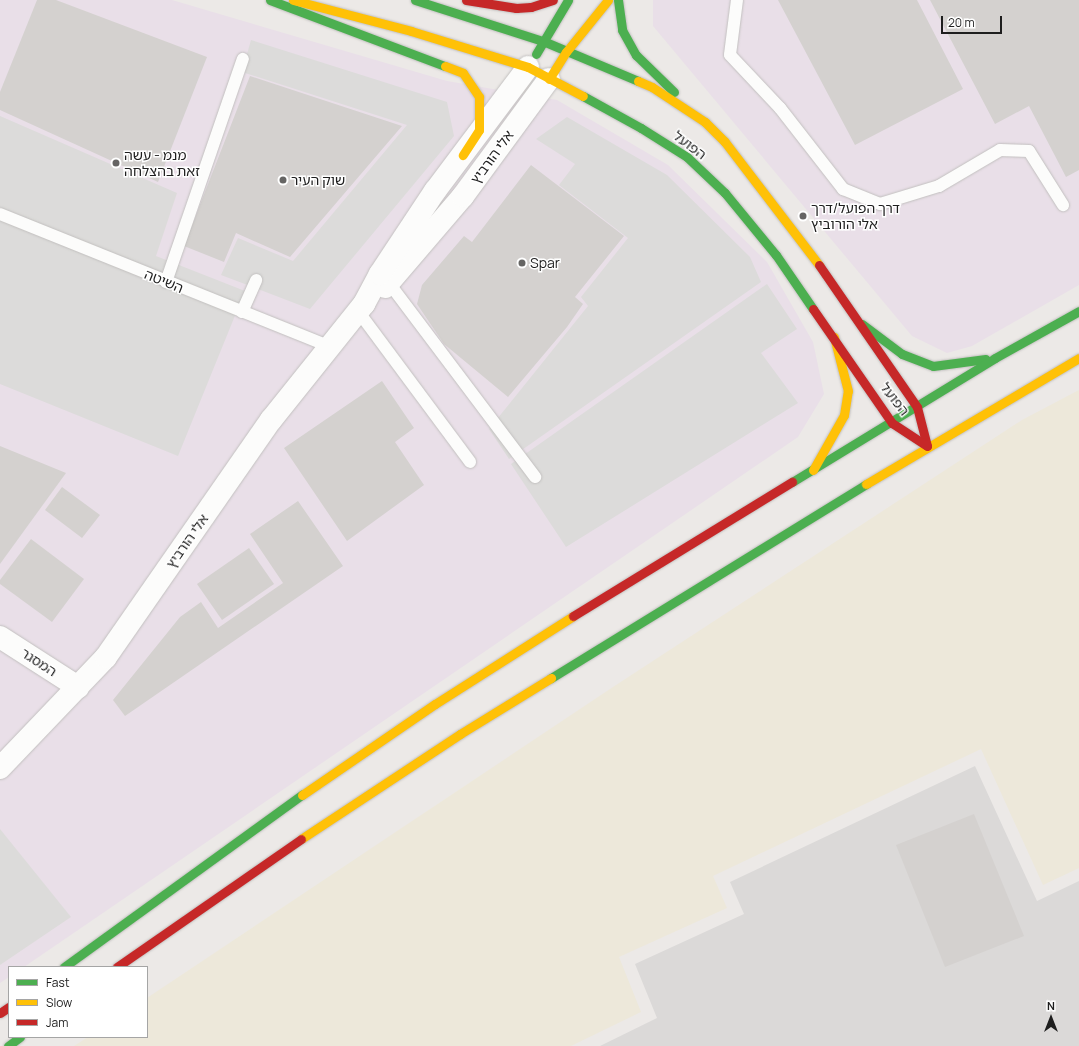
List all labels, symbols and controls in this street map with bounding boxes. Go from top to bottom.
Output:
scale bar [943,8,1004,34]
text: 20 m [948,14,975,31]
street label: אלי הורביץ [467,127,517,187]
street label: הפועל [670,127,710,163]
place label: מנמ - עשה זאת בהצלחה [124,147,200,180]
marker: מנמ - עשה זאת בהצלחה [111,158,121,168]
place label: שוק העיר [291,172,345,188]
marker: שוק העיר [278,175,288,185]
place label: דרך הפועל/דרך אלי הורוביץ [811,200,900,232]
marker: דרך הפועל/דרך אלי הורוביץ [798,211,808,221]
place label: Spar [530,255,560,271]
marker: Spar [517,258,527,268]
street label: השיטה [142,266,186,296]
street label: הפועל [877,379,913,419]
street label: אלי הורביץ [162,511,212,571]
street label: המסגר [18,644,60,680]
legend [8,966,148,1038]
text: Fast [46,974,70,991]
text: Slow [46,994,72,1011]
north arrow [1031,998,1071,1038]
text: N [1047,998,1055,1013]
text: Jam [46,1014,68,1031]

